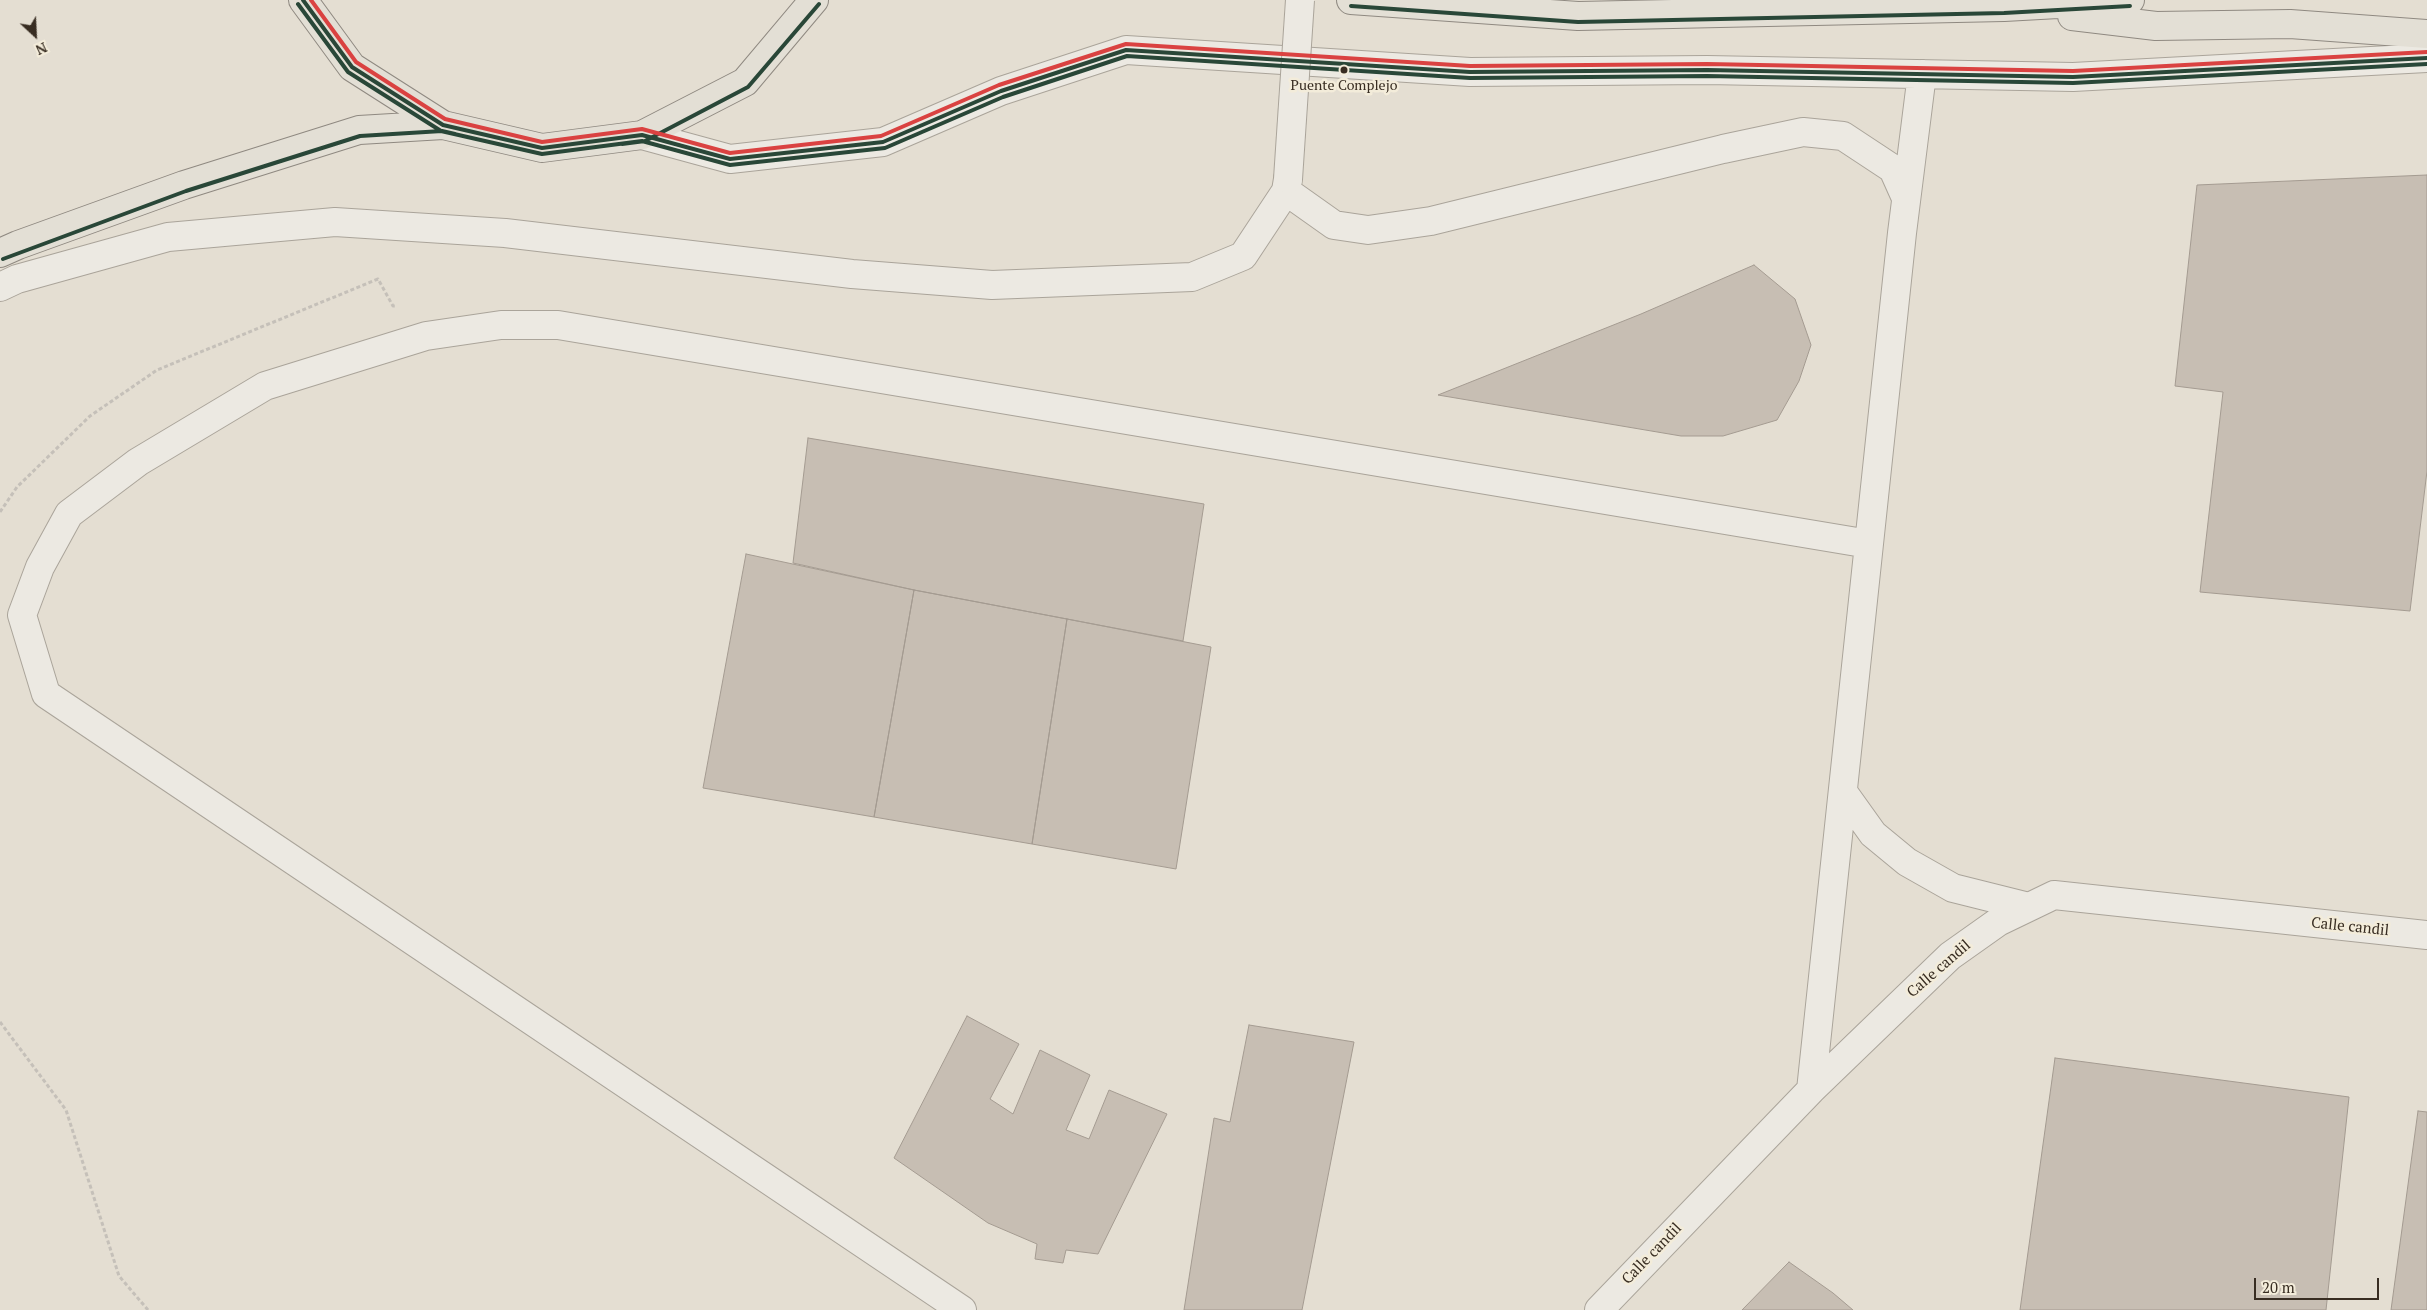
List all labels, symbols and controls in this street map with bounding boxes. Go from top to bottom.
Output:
north arrow [10,10,60,60]
text: N [33,38,50,60]
marker: Puente Complejo [1339,65,1349,75]
place label: Puente Complejo [1291,78,1397,94]
street label: Calle candil [2310,914,2390,940]
street label: Calle candil [1904,937,1974,1001]
street label: Calle candil [1618,1220,1686,1288]
scale bar [2257,1268,2382,1300]
text: 20 m [2262,1277,2295,1297]

